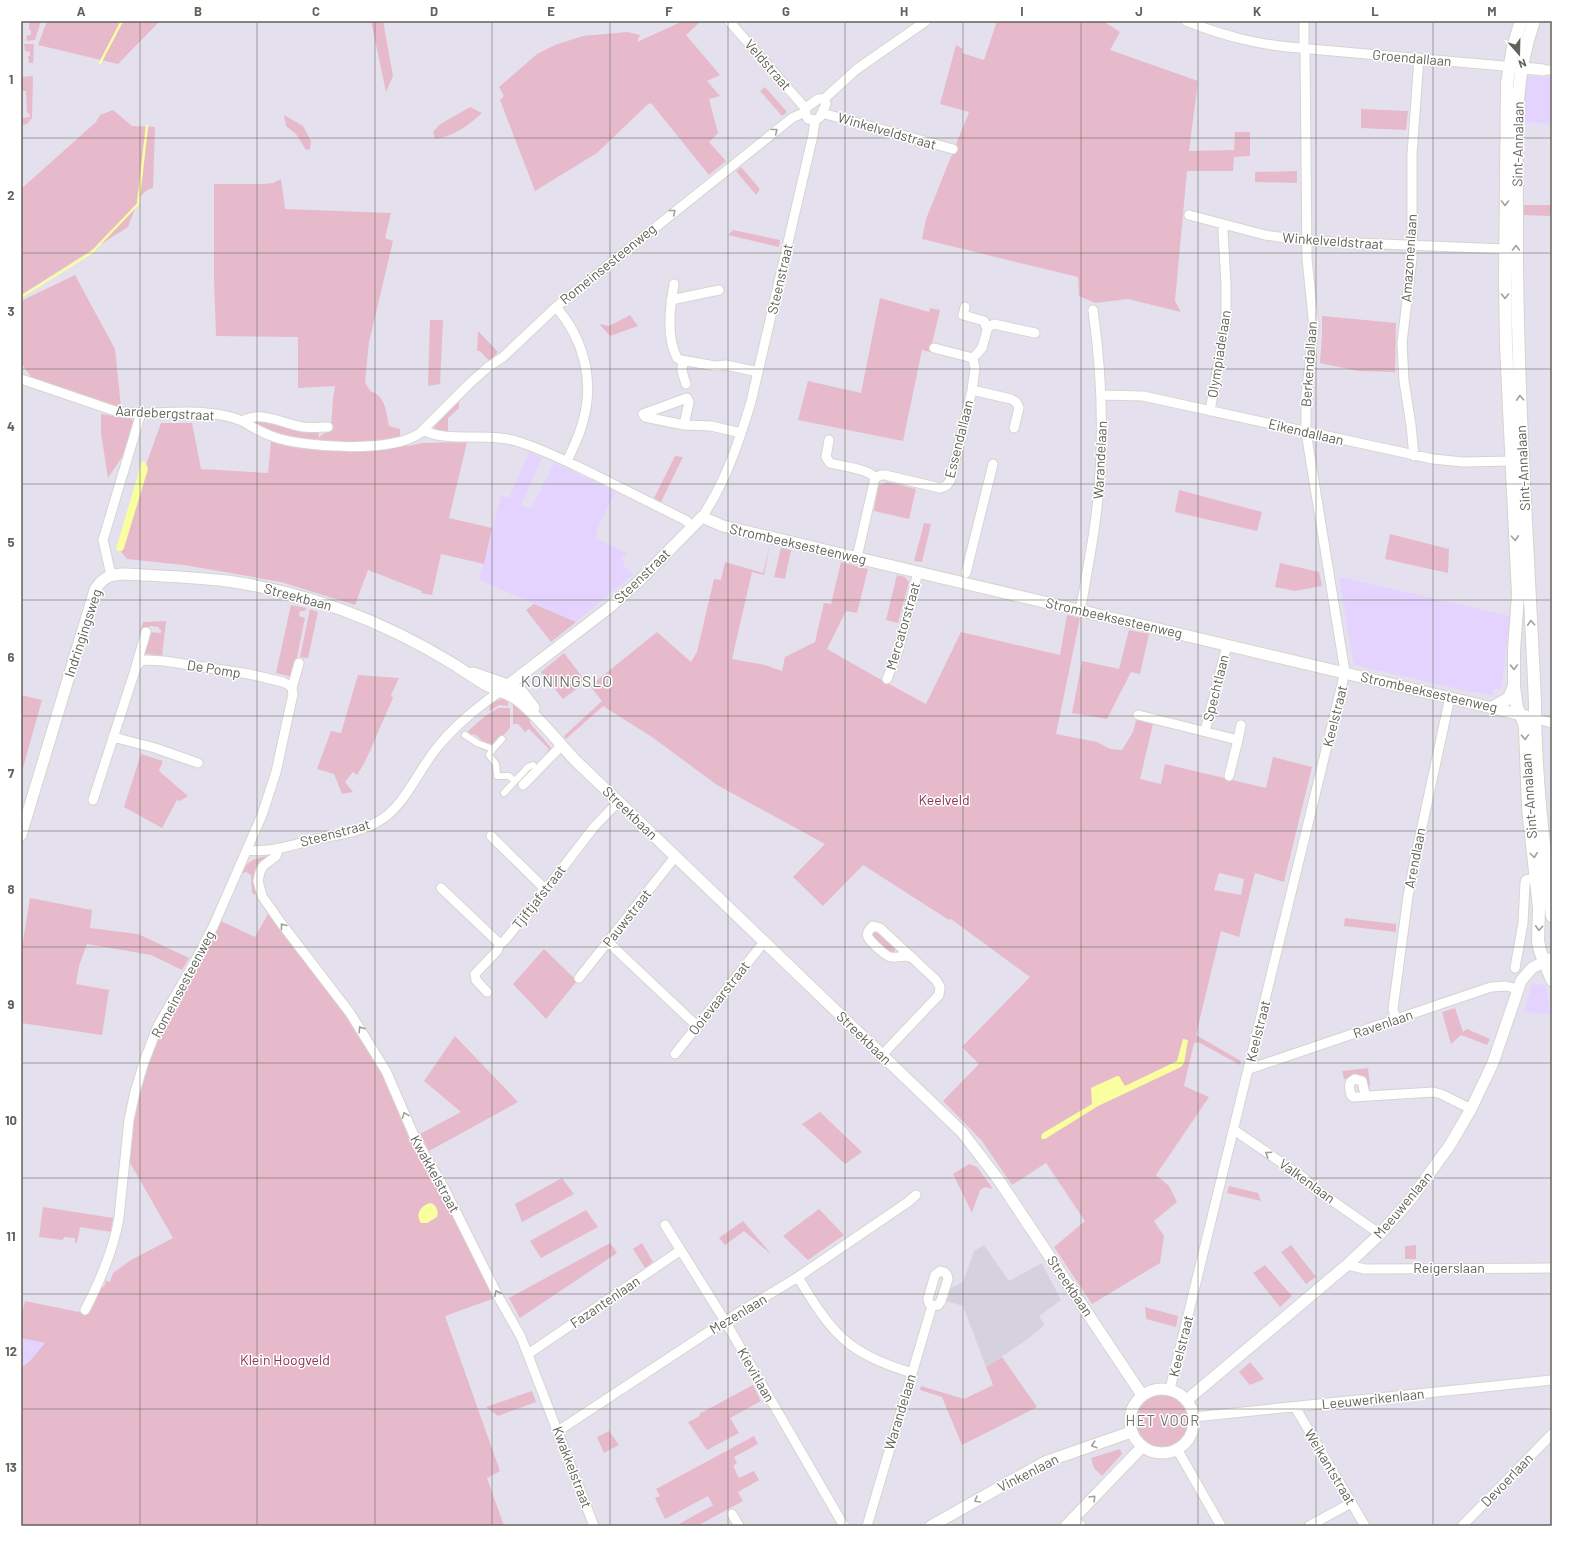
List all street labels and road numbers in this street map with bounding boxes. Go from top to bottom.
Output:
street label: Veldstraat [742,36,795,94]
street label: Groendallaan [1372,46,1452,69]
street label: Sint-Annalaan [1508,101,1527,187]
street label: Winkelveldstraat [836,108,938,153]
street label: Amazonenlaan [1397,213,1420,303]
street label: Romeinsesteenweg [556,220,659,308]
street label: Winkelveldstraat [1282,228,1384,253]
street label: Steenstraat [763,242,796,316]
street label: Olympiadelaan [1203,309,1234,399]
street label: Berkendallaan [1297,320,1320,408]
street label: Essendallaan [941,398,976,480]
street label: Aardebergstraat [115,401,215,424]
street label: Eikendallaan [1267,415,1345,448]
street label: Warandelaan [1089,420,1110,500]
street label: Sint-Annalaan [1512,425,1533,511]
street label: Strombeeksesteenweg [728,520,868,568]
street label: Steenstraat [610,545,673,607]
street label: Streekbaan [262,579,334,614]
street label: Mercatorstraat [882,580,923,672]
street label: Indringingsweg [60,586,105,679]
street label: Strombeeksesteenweg [1044,594,1184,642]
street label: Spechtlaan [1199,653,1232,723]
street label: De Pomp [186,656,242,681]
street label: Strombeeksesteenweg [1359,668,1499,716]
street label: Keelstraat [1319,683,1350,748]
street label: Sint-Annalaan [1517,753,1540,839]
street label: Streekbaan [599,782,661,843]
street label: Steenstraat [298,815,372,850]
street label: Arendlaan [1400,826,1429,890]
street label: Tjiftjafstraat [508,861,569,932]
street label: Pauwstraat [599,885,654,950]
street label: Romeinsesteenweg [147,927,218,1040]
street label: Ooievaarstraat [684,957,753,1038]
street label: Keelstraat [1242,998,1273,1063]
street label: Ravenlaan [1351,1005,1415,1042]
street label: Streekbaan [833,1007,895,1068]
street label: Kwakkelstraat [407,1132,464,1216]
street label: Valkenlaan [1276,1155,1339,1207]
street label: Meeuwenlaan [1370,1168,1436,1242]
street label: Streekbaan [1044,1252,1097,1319]
street label: Reigerslaan [1413,1259,1485,1276]
street label: Fazantenlaan [567,1272,643,1331]
street label: Mezenlaan [706,1290,769,1337]
street label: Keelstraat [1165,1313,1196,1378]
street label: Kievitlaan [734,1345,779,1405]
street label: Warandelaan [880,1372,919,1452]
street label: Leeuwerikenlaan [1321,1385,1425,1412]
street label: Kwakkelstraat [549,1424,596,1510]
street label: Weikantstraat [1301,1426,1360,1508]
street label: Devoerlaan [1477,1449,1536,1510]
street label: Vinkenlaan [994,1450,1061,1495]

